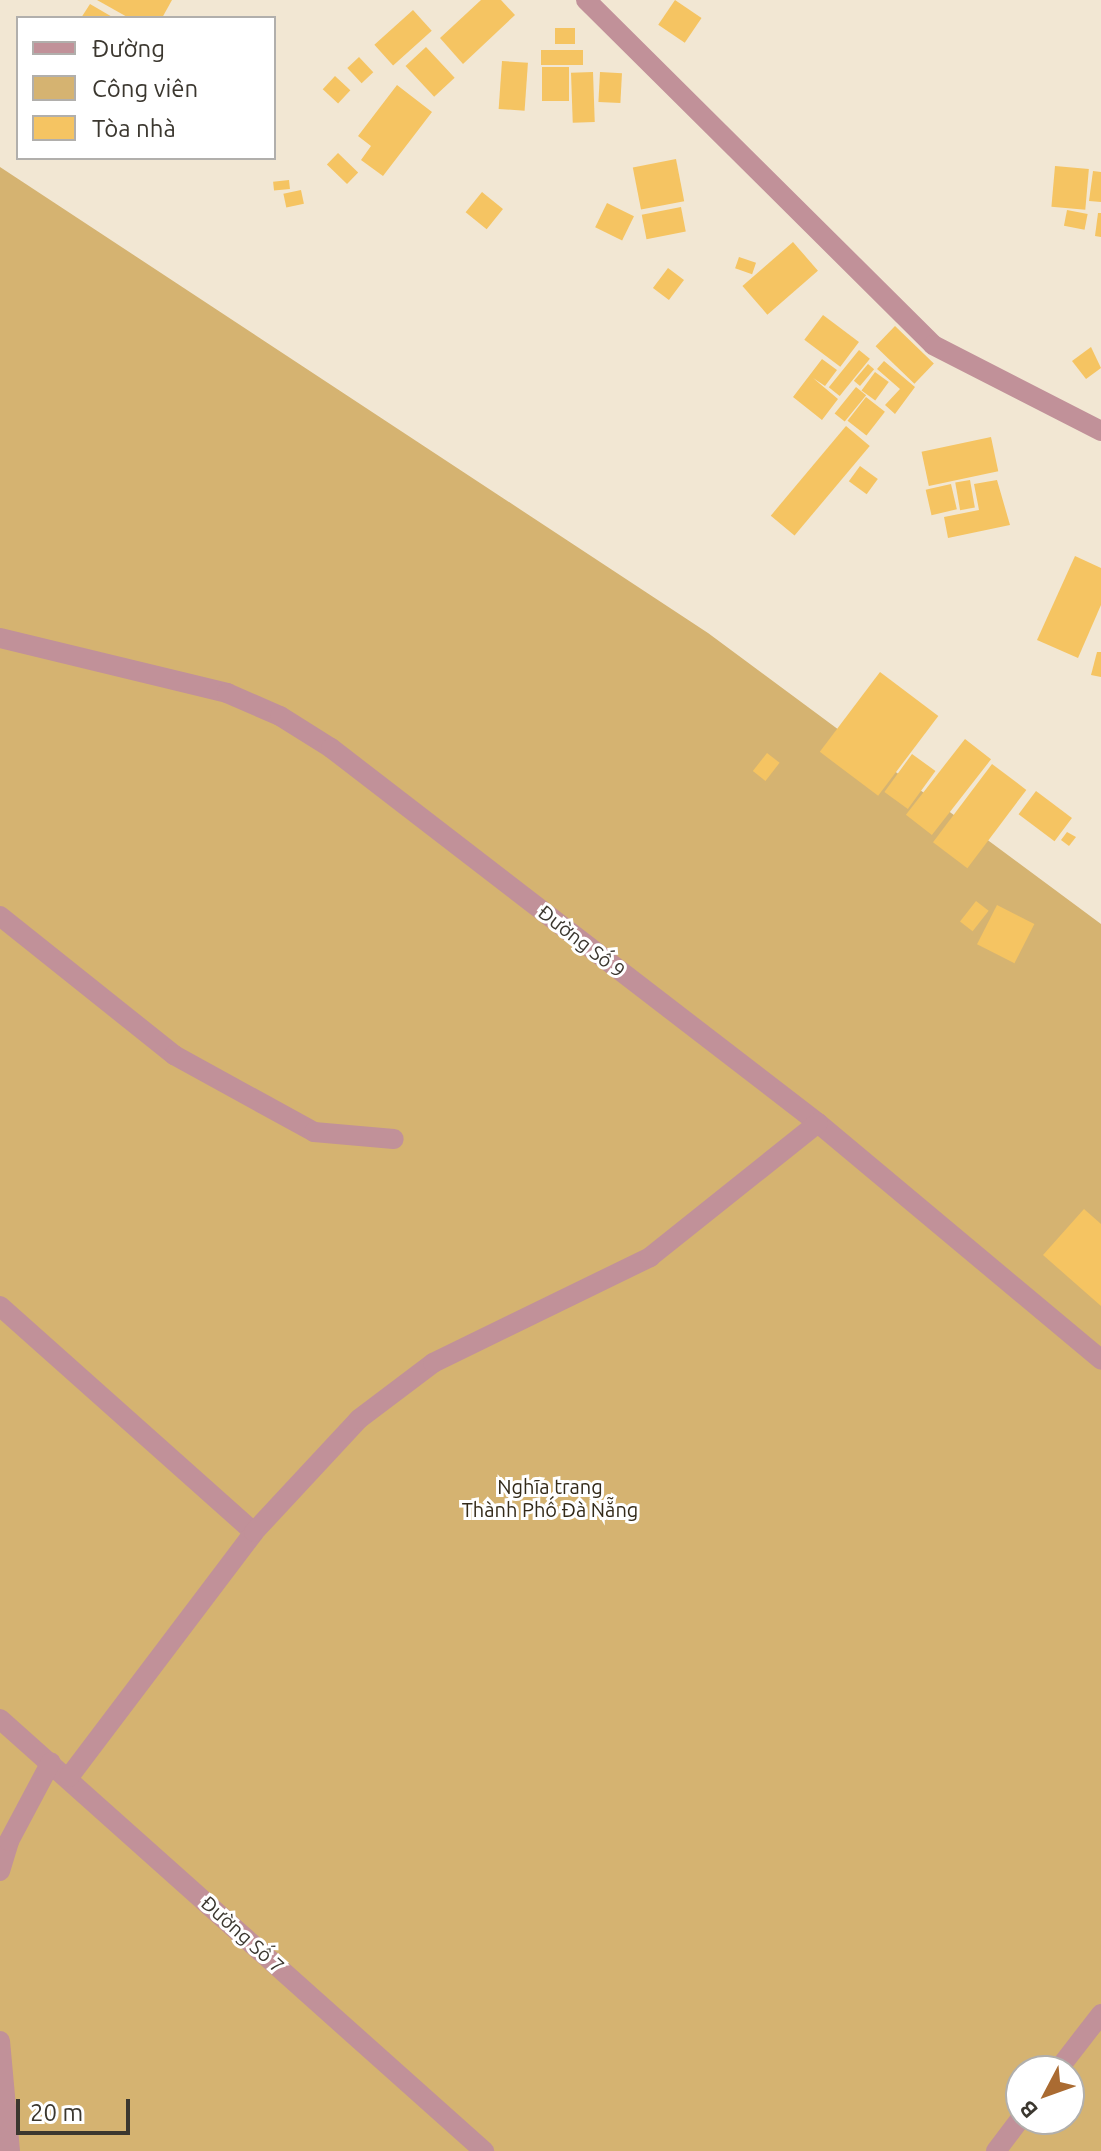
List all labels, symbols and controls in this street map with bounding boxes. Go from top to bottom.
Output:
legend [16,16,276,160]
text: Đường [92,35,165,62]
text: Công viên [92,75,198,102]
text: Tòa nhà [92,115,176,142]
street label: Đường Số 9 [534,900,630,982]
park label: Nghĩa trang Thành Phố Đà Nẵng [462,1474,638,1521]
street label: Đường Số 7 [197,1890,289,1978]
north arrow [1005,2055,1085,2135]
scale bar [20,2083,134,2133]
text: B [1014,2096,1042,2123]
text: 20 m [30,2099,83,2126]

